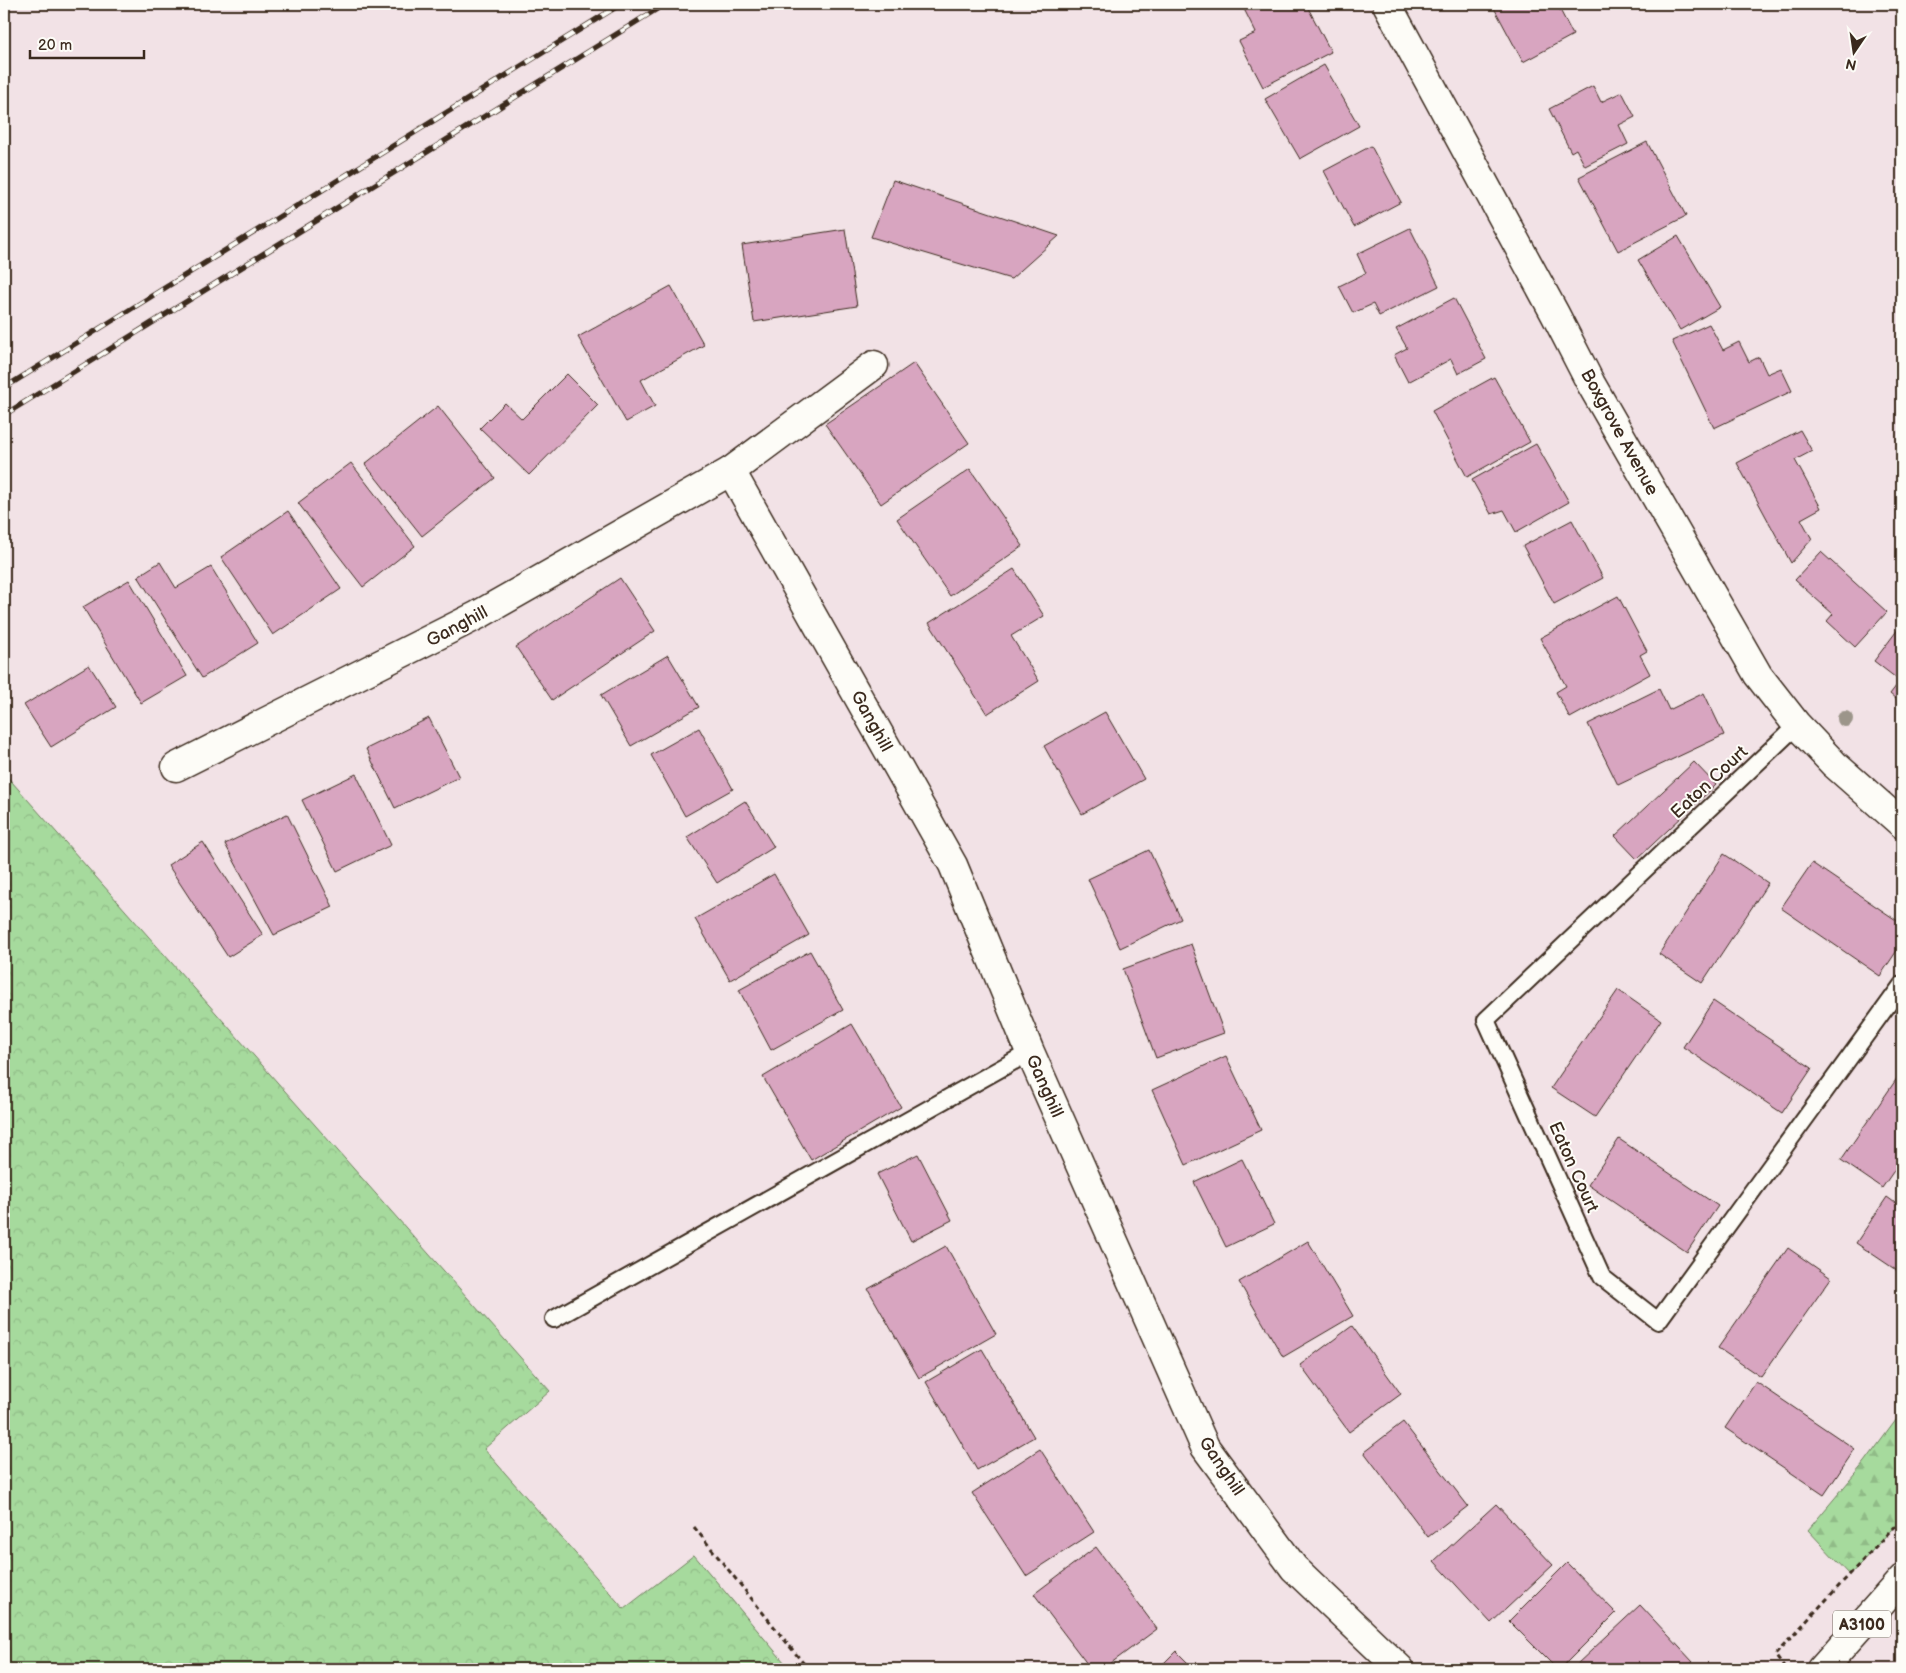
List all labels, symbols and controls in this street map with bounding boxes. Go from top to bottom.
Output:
scale bar [30,28,144,60]
north arrow [1828,28,1878,78]
text: 20 m [38,36,72,55]
text: N [1844,55,1858,74]
street label: Boxgrove Avenue [1576,366,1663,499]
street label: Ganghill [423,602,491,651]
street label: Ganghill [846,687,897,755]
street label: Eaton Court [1667,741,1752,823]
street label: Ganghill [1021,1052,1068,1121]
street label: Eaton Court [1544,1118,1603,1216]
street label: Ganghill [1194,1433,1249,1500]
road number: A3100 [1833,1610,1891,1638]

